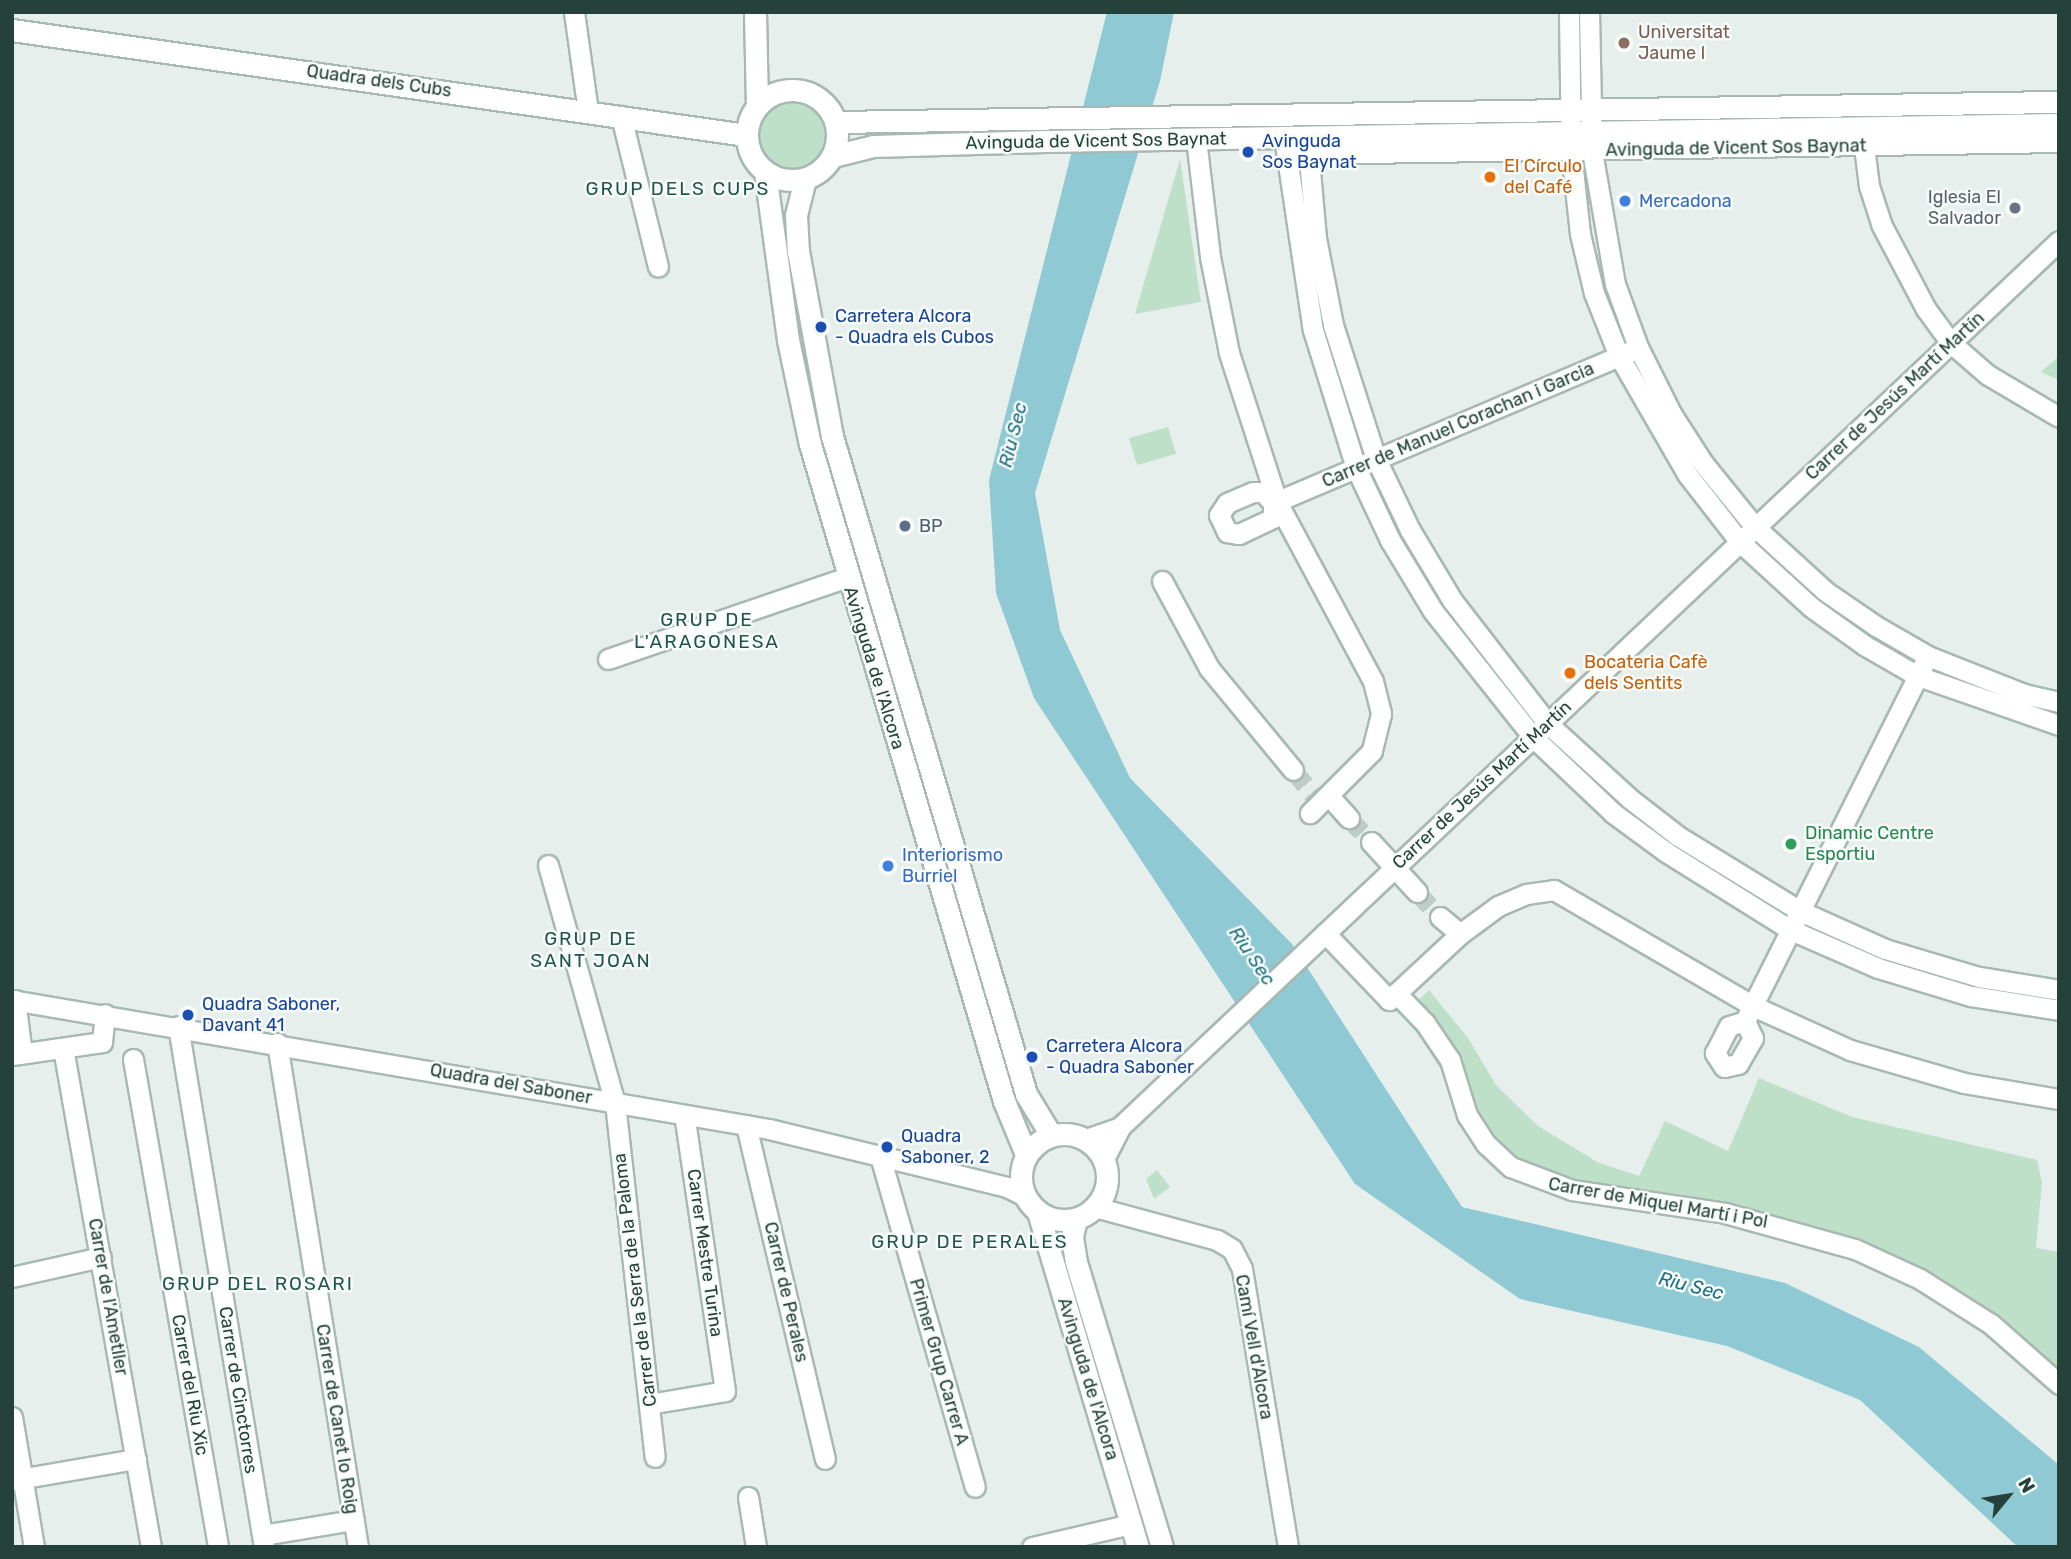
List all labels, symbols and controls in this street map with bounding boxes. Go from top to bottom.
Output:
place label: Universitat Jaume I [1638,22,1730,64]
marker: Universitat Jaume I [1616,35,1632,51]
street label: Quadra dels Cubs [305,60,453,102]
street label: Avinguda de Vicent Sos Baynat [965,128,1227,154]
place label: Avinguda Sos Baynat [1262,131,1357,174]
street label: Avinguda de Vicent Sos Baynat [1605,135,1867,161]
marker: Avinguda Sos Baynat [1240,144,1256,160]
place label: El Círculo del Café [1504,156,1582,198]
marker: El Círculo del Café [1482,169,1498,185]
district label: GRUP DELS CUPS [587,178,769,200]
place label: Iglesia El Salvador [1928,187,2001,230]
place label: Mercadona [1639,190,1732,212]
marker: Mercadona [1617,193,1633,209]
marker: Iglesia El Salvador [2007,200,2023,216]
place label: Carretera Alcora - Quadra els Cubos [835,306,994,348]
street label: Carrer de Jesús Martí Martín [1801,307,1989,485]
marker: Carretera Alcora - Quadra els Cubos [813,319,829,335]
street label: Carrer de Manuel Corachan i Garcia [1319,358,1597,492]
water label: Riu Sec [994,400,1032,470]
place label: BP [919,515,943,537]
marker: BP [897,518,913,534]
street label: Avinguda de l'Alcora [839,584,909,752]
district label: GRUP DE L'ARAGONESA [635,609,779,653]
place label: Bocateria Cafè dels Sentits [1584,652,1707,694]
marker: Bocateria Cafè dels Sentits [1562,665,1578,681]
street label: Carrer de Jesús Martí Martín [1388,696,1576,874]
place label: Dinamic Centre Esportiu [1805,823,1934,866]
marker: Dinamic Centre Esportiu [1783,836,1799,852]
place label: Interiorismo Burriel [902,845,1003,888]
marker: Interiorismo Burriel [880,858,896,874]
water label: Riu Sec [1224,922,1280,990]
district label: GRUP DE SANT JOAN [531,928,651,972]
place label: Quadra Saboner, Davant 41 [202,994,340,1036]
marker: Quadra Saboner, Davant 41 [180,1007,196,1023]
place label: Carretera Alcora - Quadra Saboner [1046,1036,1194,1078]
marker: Carretera Alcora - Quadra Saboner [1024,1049,1040,1065]
street label: Quadra del Saboner [428,1059,594,1109]
place label: Quadra Saboner, 2 [901,1126,989,1168]
marker: Quadra Saboner, 2 [879,1139,895,1155]
street label: Carrer de la Serra de la Paloma [609,1152,661,1408]
street label: Carrer Mestre Turina [682,1167,728,1339]
street label: Carrer de Miquel Martí i Pol [1546,1173,1770,1233]
street label: Carrer de l'Ametller [83,1216,133,1378]
street label: Carrer de Perales [759,1220,813,1364]
district label: GRUP DE PERALES [873,1231,1067,1253]
water label: Riu Sec [1656,1267,1726,1305]
street label: Camí Vell d'Alcora [1231,1272,1277,1422]
district label: GRUP DEL ROSARI [163,1273,353,1295]
street label: Primer Grup Carrer A [905,1275,973,1449]
street label: Avinguda de l'Alcora [1053,1295,1123,1463]
street label: Carrer de Cinctorres [214,1305,262,1475]
street label: Carrer del Riu Xic [167,1313,213,1457]
street label: Carrer de Canet lo Roig [311,1322,363,1516]
north arrow [1973,1461,2043,1531]
text: N [2013,1474,2040,1497]

